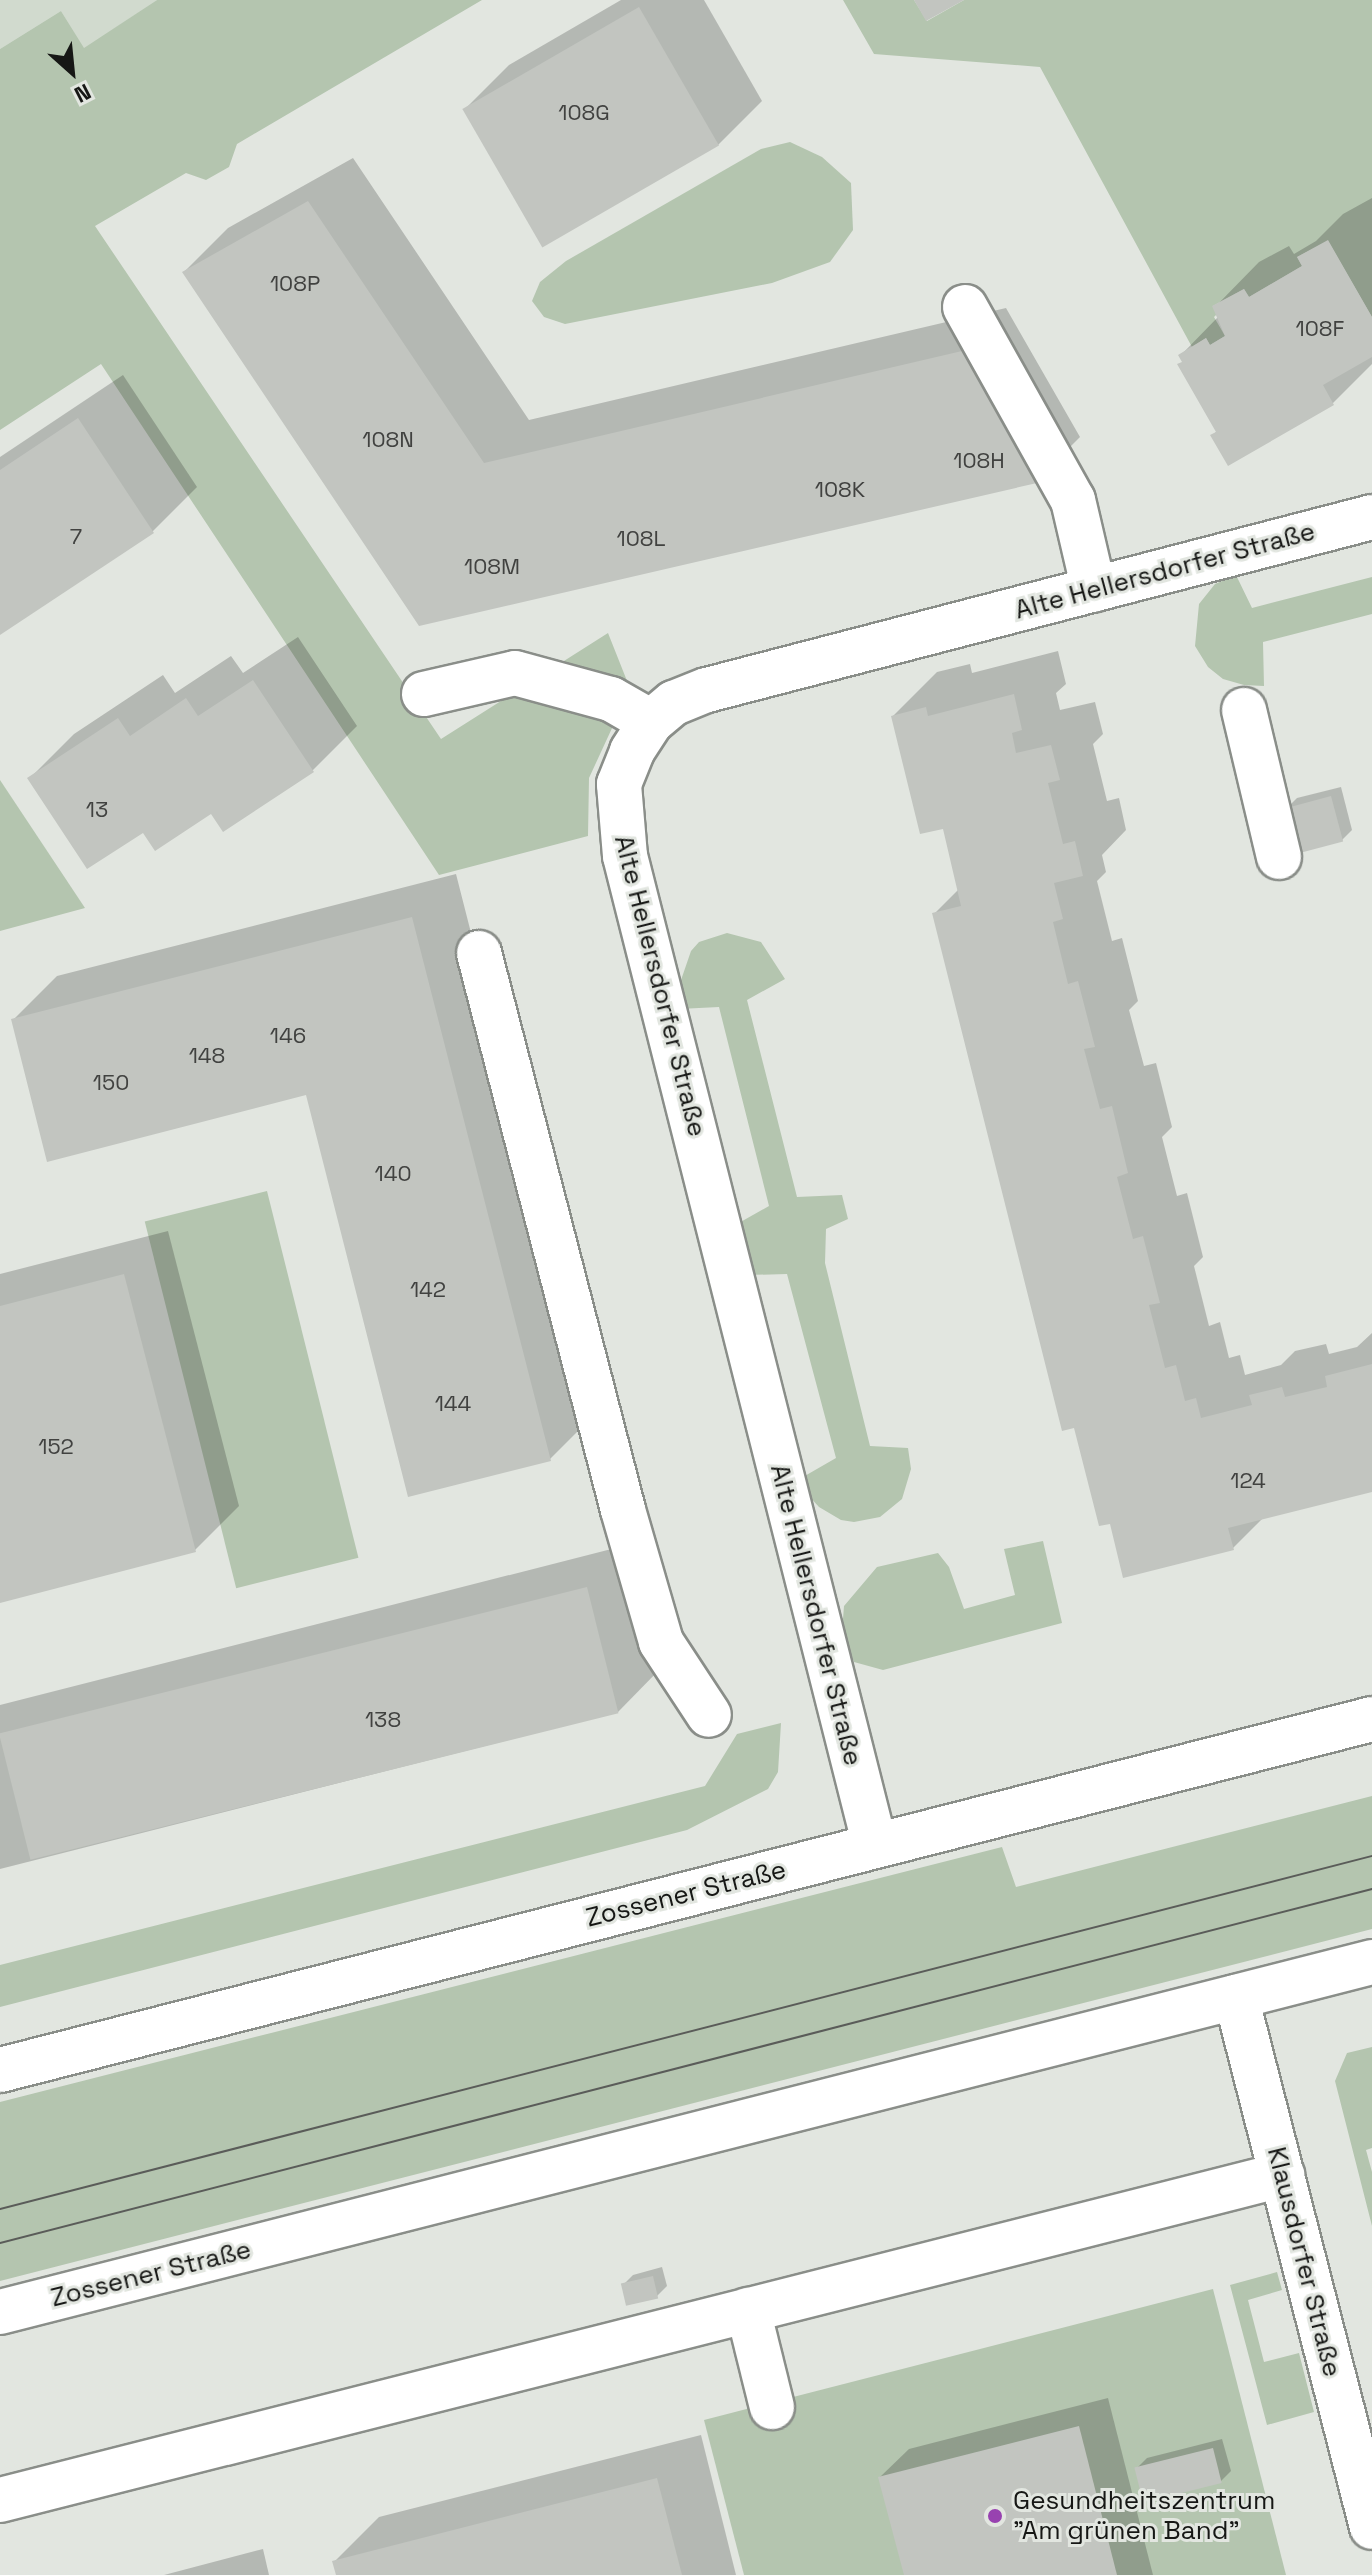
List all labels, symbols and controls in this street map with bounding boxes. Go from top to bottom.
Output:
north arrow [32,32,112,112]
text: N [70,78,96,109]
house number: 108G [558,100,610,126]
house number: 108P [270,271,320,297]
house number: 108F [1296,316,1344,342]
house number: 108N [362,427,414,453]
house number: 108H [953,448,1005,474]
house number: 108K [815,477,865,503]
street label: Alte Hellersdorfer Straße [1012,516,1318,626]
house number: 7 [70,524,82,550]
house number: 108L [616,526,666,552]
house number: 108M [464,554,520,580]
house number: 13 [86,797,108,823]
street label: Alte Hellersdorfer Straße [607,832,713,1140]
house number: 146 [270,1023,306,1049]
house number: 148 [189,1043,225,1069]
house number: 150 [93,1070,129,1096]
house number: 140 [374,1161,412,1187]
house number: 142 [410,1277,446,1303]
house number: 144 [435,1391,471,1417]
house number: 152 [38,1434,74,1460]
street label: Alte Hellersdorfer Straße [763,1461,869,1769]
house number: 124 [1230,1468,1266,1494]
house number: 138 [365,1707,401,1733]
street label: Zossener Straße [583,1854,789,1934]
street label: Klausdorfer Straße [1260,2144,1348,2380]
street label: Zossener Straße [48,2234,254,2314]
place label: Gesundheitszentrum "Am grünen Band" [1013,2485,1275,2546]
marker: Gesundheitszentrum "Am grünen Band" [984,2505,1006,2527]

